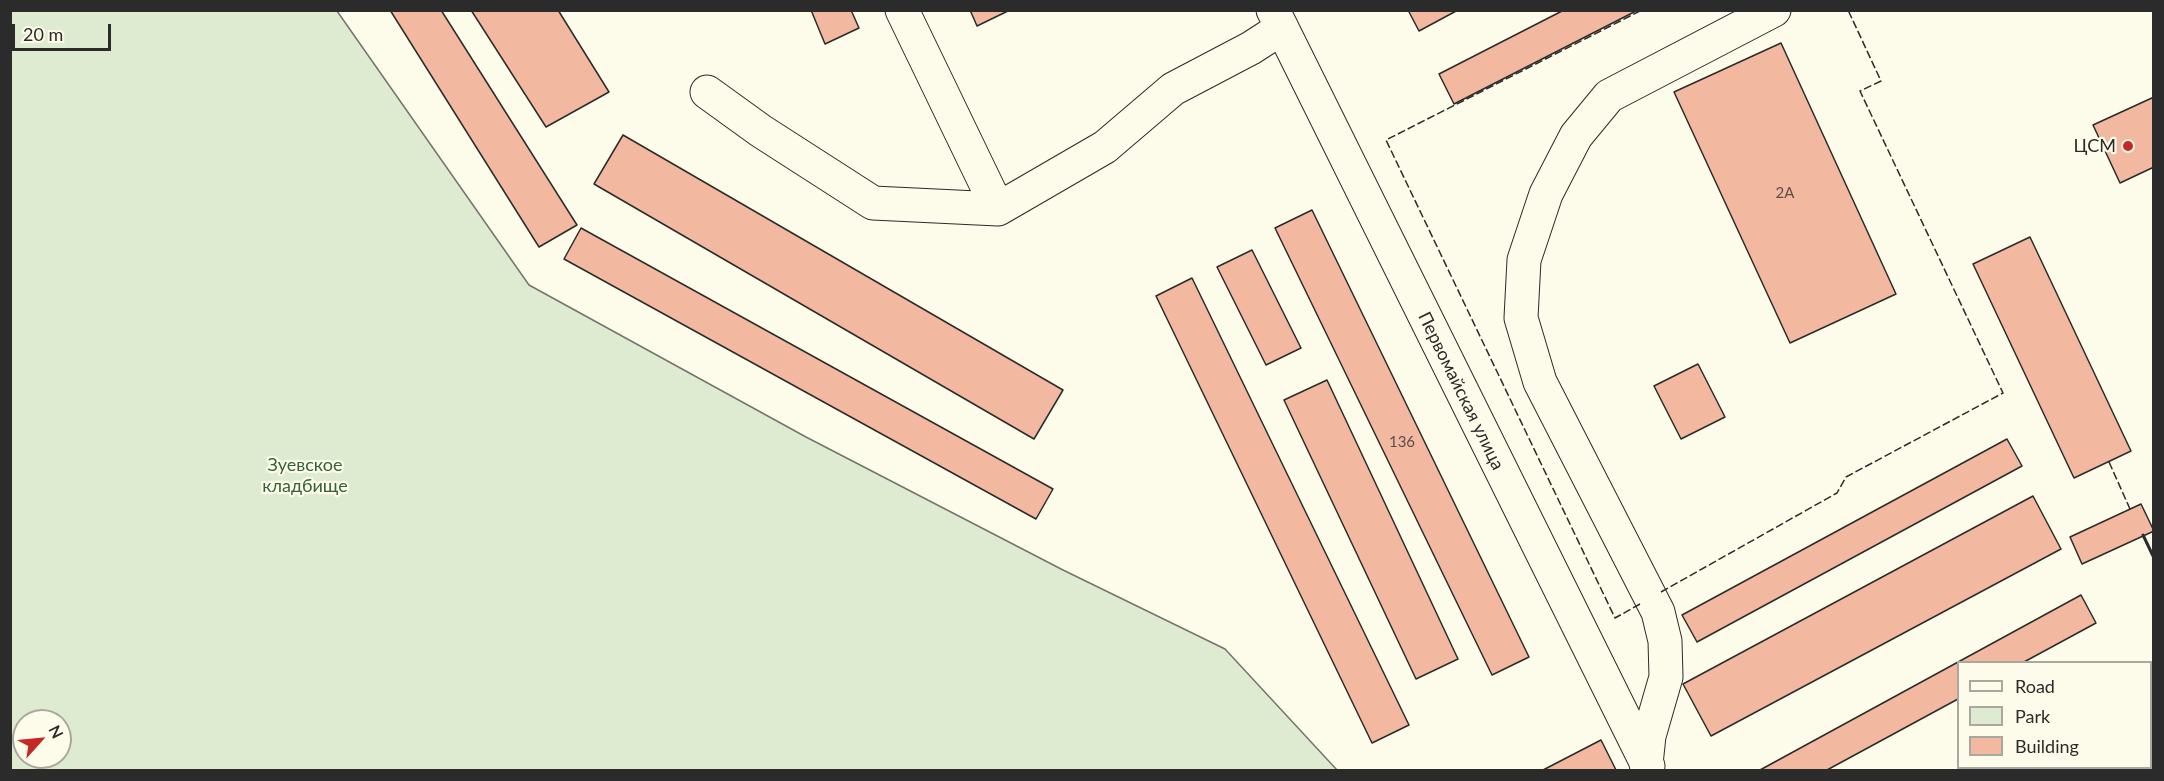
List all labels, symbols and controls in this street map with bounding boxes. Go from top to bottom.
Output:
scale bar [15,12,114,50]
text: 20 m [23,23,63,45]
place label: ЦСМ [2074,135,2116,157]
marker: ЦСМ [2121,139,2135,153]
house number: 2А [1776,184,1794,202]
street label: Первомайская улица [1413,308,1509,474]
house number: 136 [1389,433,1415,451]
park label: Зуевское кладбище [262,454,348,496]
legend [1957,661,2152,769]
text: Road [2015,675,2055,697]
text: Park [2015,705,2050,727]
north arrow [12,709,72,769]
text: N [45,722,68,741]
text: Building [2015,735,2079,757]

